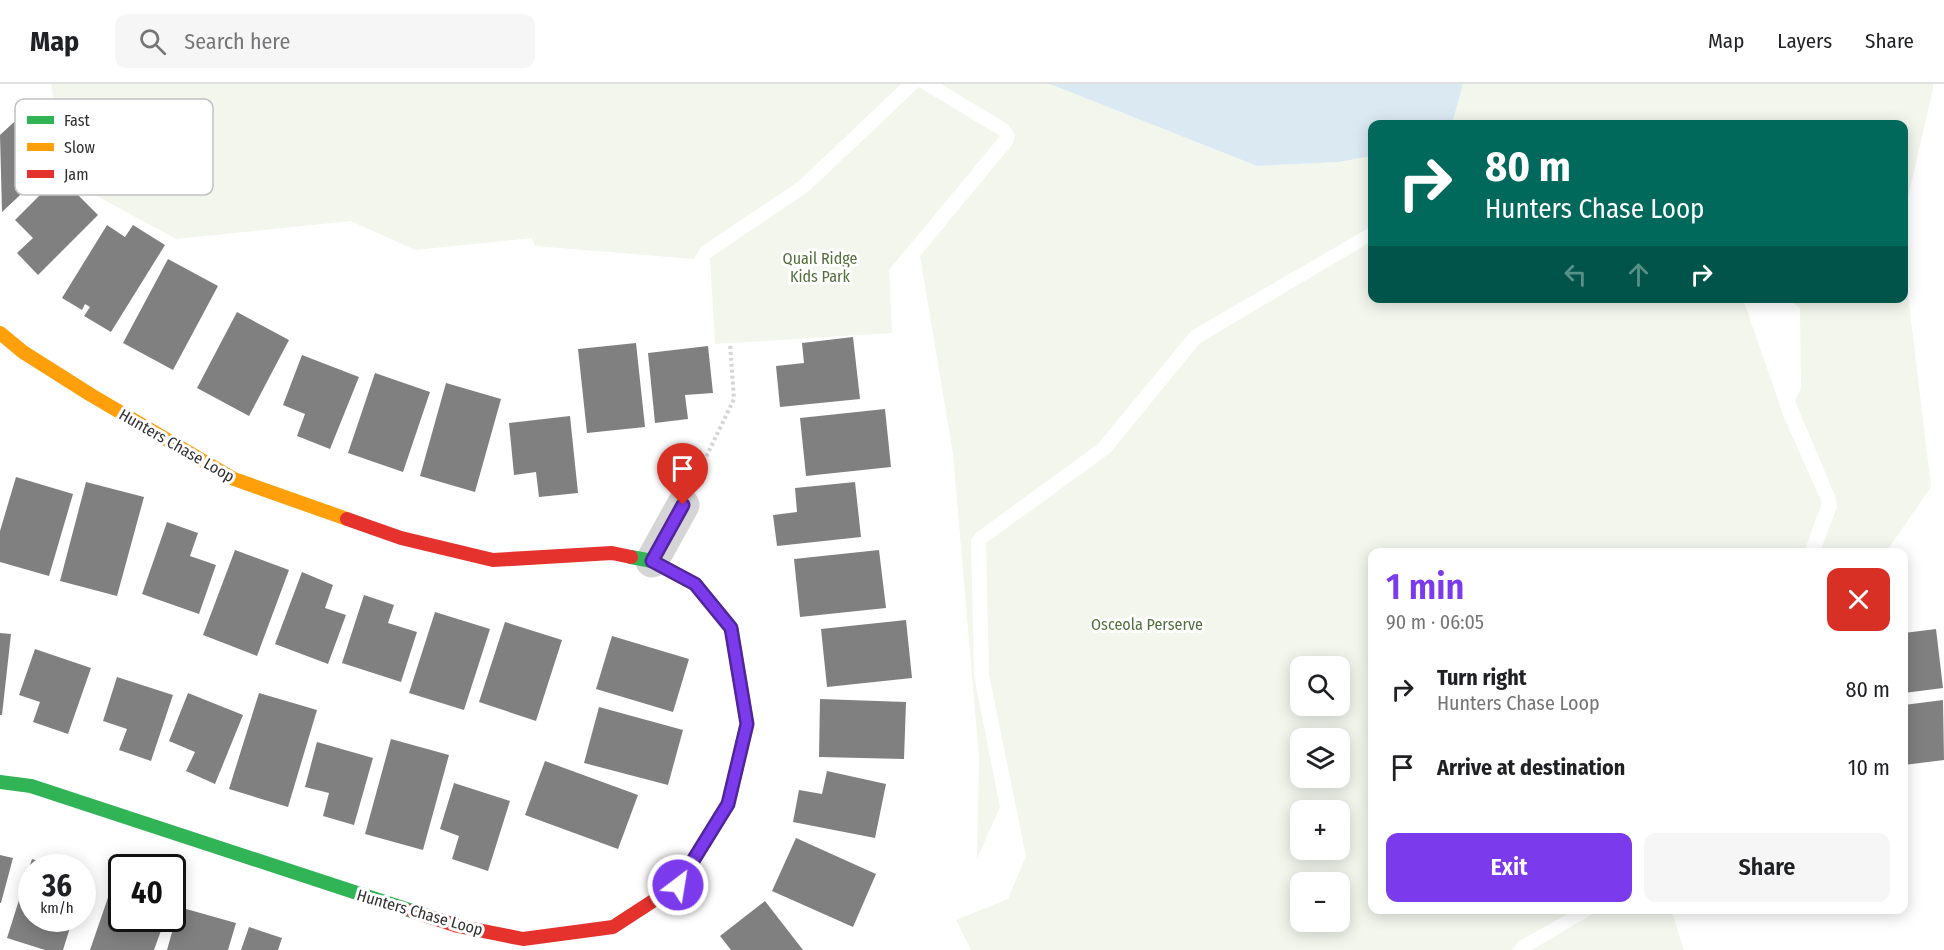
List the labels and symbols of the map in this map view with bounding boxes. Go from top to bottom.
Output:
legend [15,99,213,195]
text: Fast [64,111,91,130]
text: Slow [64,138,95,157]
text: Jam [64,165,89,184]
park label: Quail Ridge Kids Park [783,249,857,286]
street label: Hunters Chase Loop [116,405,238,486]
pin [657,443,708,505]
park label: Osceola Perserve [1091,615,1203,634]
position arrow [646,853,710,917]
speed limit sign: 40 [108,854,186,932]
street label: Hunters Chase Loop [355,885,485,940]

